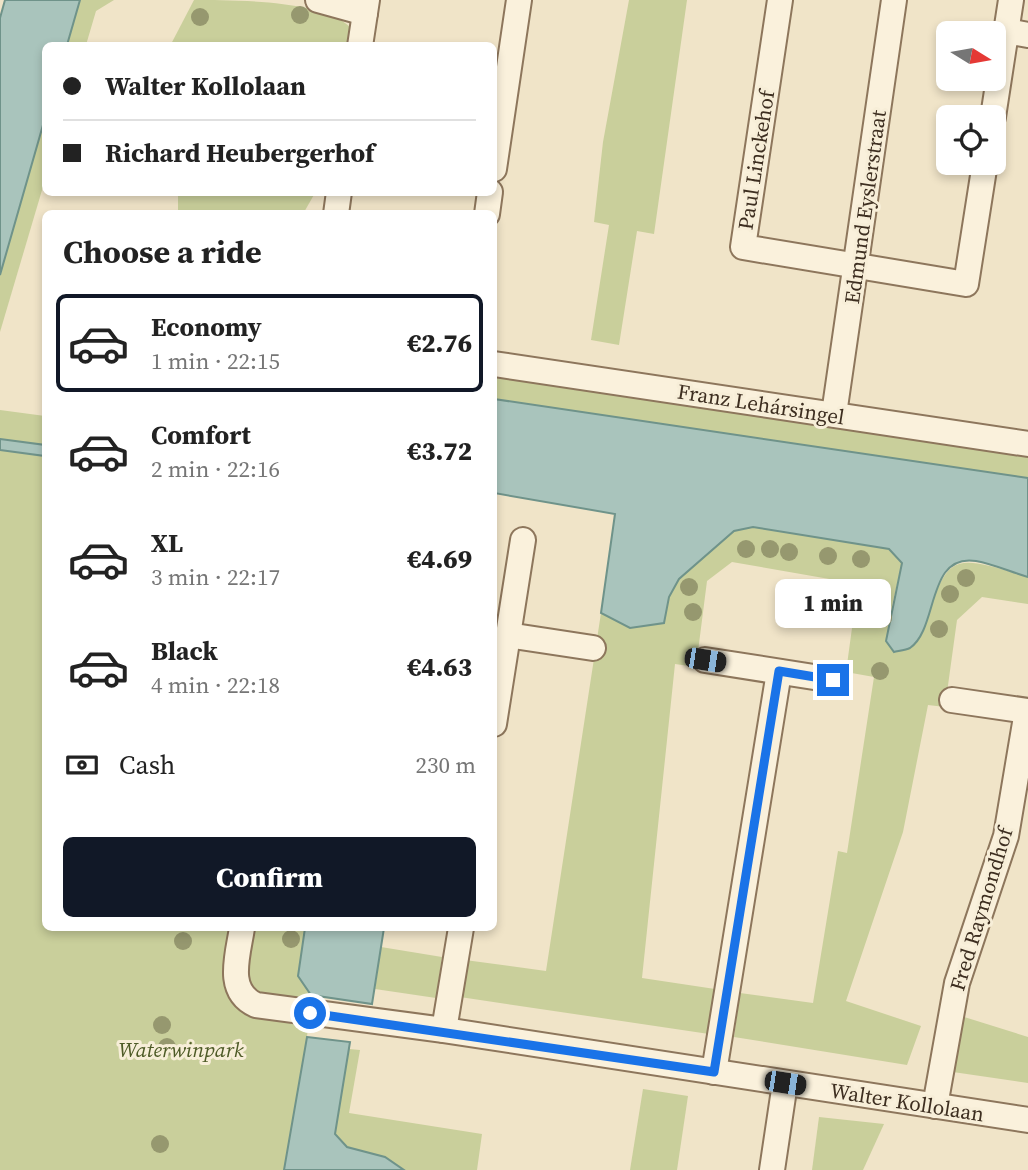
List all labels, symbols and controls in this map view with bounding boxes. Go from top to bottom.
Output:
north arrow [936,21,1006,91]
map controls [936,21,1006,175]
text: Walter Kollolaan [105,68,306,104]
street label: Paul Linckehof [731,86,782,232]
button: locate [936,105,1006,175]
street label: Edmund Eyslerstraat [837,108,893,306]
text: Richard Heubergerhof [105,135,375,171]
text: Choose a ride [63,230,262,274]
text: Economy [151,309,262,345]
icon: car [67,312,130,375]
text: €2.76 [407,325,472,361]
text: 1 min · 22:15 [151,345,280,377]
street label: Franz Lehársingel [675,376,847,432]
text: Comfort [151,417,251,453]
icon: car [67,420,130,483]
text: €3.72 [407,433,472,469]
text: 2 min · 22:16 [151,453,280,485]
text: XL [151,525,183,561]
icon: car [67,528,130,591]
text: €4.69 [407,541,472,577]
text: 3 min · 22:17 [151,561,280,593]
callout: 1 min [775,578,891,628]
text: 1 min [803,587,863,619]
text: Black [151,633,218,669]
icon: car [67,636,130,699]
car [683,646,728,674]
text: €4.63 [407,649,472,685]
route end [817,664,849,696]
text: 4 min · 22:18 [151,669,280,701]
icon: cash [63,746,101,784]
text: Cash [119,747,175,783]
text: 230 m [415,749,476,781]
street label: Fred Raymondhof [942,822,1020,994]
button: Confirm [63,837,476,917]
route start [294,997,326,1029]
park label: Waterwinpark [118,1035,244,1064]
car [763,1069,808,1097]
street label: Walter Kollolaan [828,1075,986,1129]

